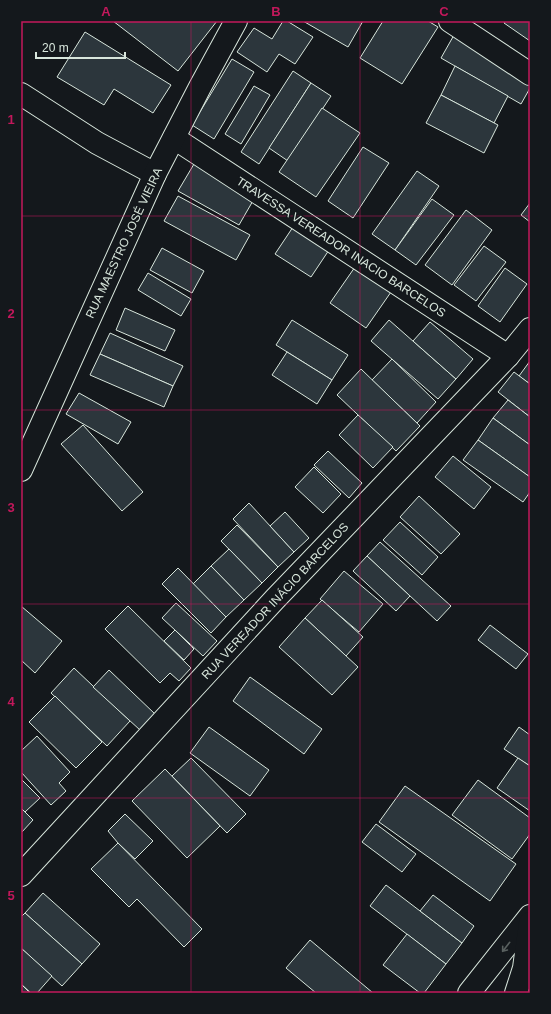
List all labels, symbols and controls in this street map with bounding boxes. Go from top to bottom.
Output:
text: A [101,4,111,19]
text: B [271,4,281,19]
text: C [439,4,449,19]
scale bar [36,34,125,60]
text: 20 m [42,41,69,55]
text: 1 [7,112,15,127]
street label: RUA MAESTRO JOSÉ VIEIRA [82,165,165,321]
street label: TRAVESSA VEREADOR INACIO BARCELOS [234,174,448,320]
text: 2 [7,306,15,321]
text: 3 [7,500,15,515]
street label: RUA VEREADOR INÁCIO BARCELOS [198,519,351,682]
text: 4 [7,694,15,709]
text: 5 [7,888,15,903]
one-way arrow [502,941,510,952]

